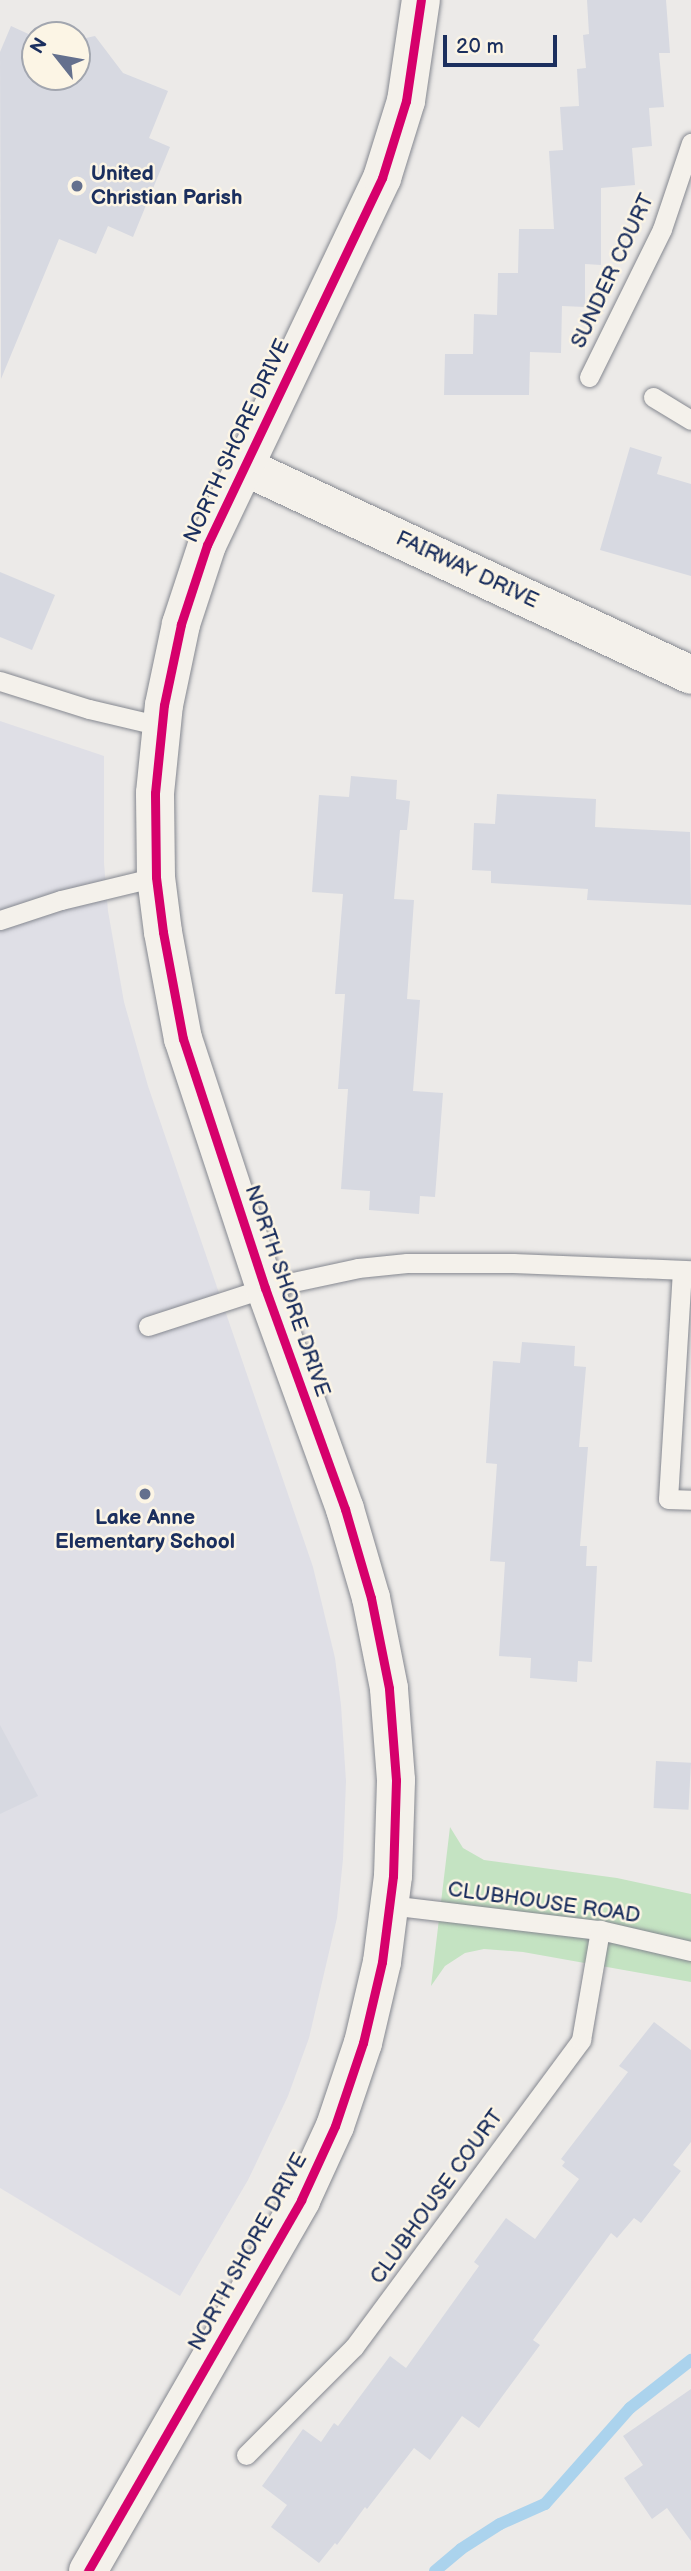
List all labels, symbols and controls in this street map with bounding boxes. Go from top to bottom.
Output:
north arrow [21,21,91,91]
scale bar [446,21,560,65]
text: N [26,34,53,58]
text: 20 m [456,34,504,59]
place label: United Christian Parish [91,161,242,211]
marker: United Christian Parish [69,178,85,194]
street label: SUNDER COURT [566,190,660,352]
street label: NORTH SHORE DRIVE [179,335,295,547]
street label: FAIRWAY DRIVE [392,526,542,614]
street label: NORTH SHORE DRIVE [239,1182,335,1400]
marker: Lake Anne Elementary School [137,1486,153,1502]
place label: Lake Anne Elementary School [55,1505,235,1555]
street label: CLUBHOUSE ROAD [446,1877,642,1929]
street label: CLUBHOUSE COURT [365,2105,509,2289]
street label: NORTH SHORE DRIVE [183,2149,313,2355]

